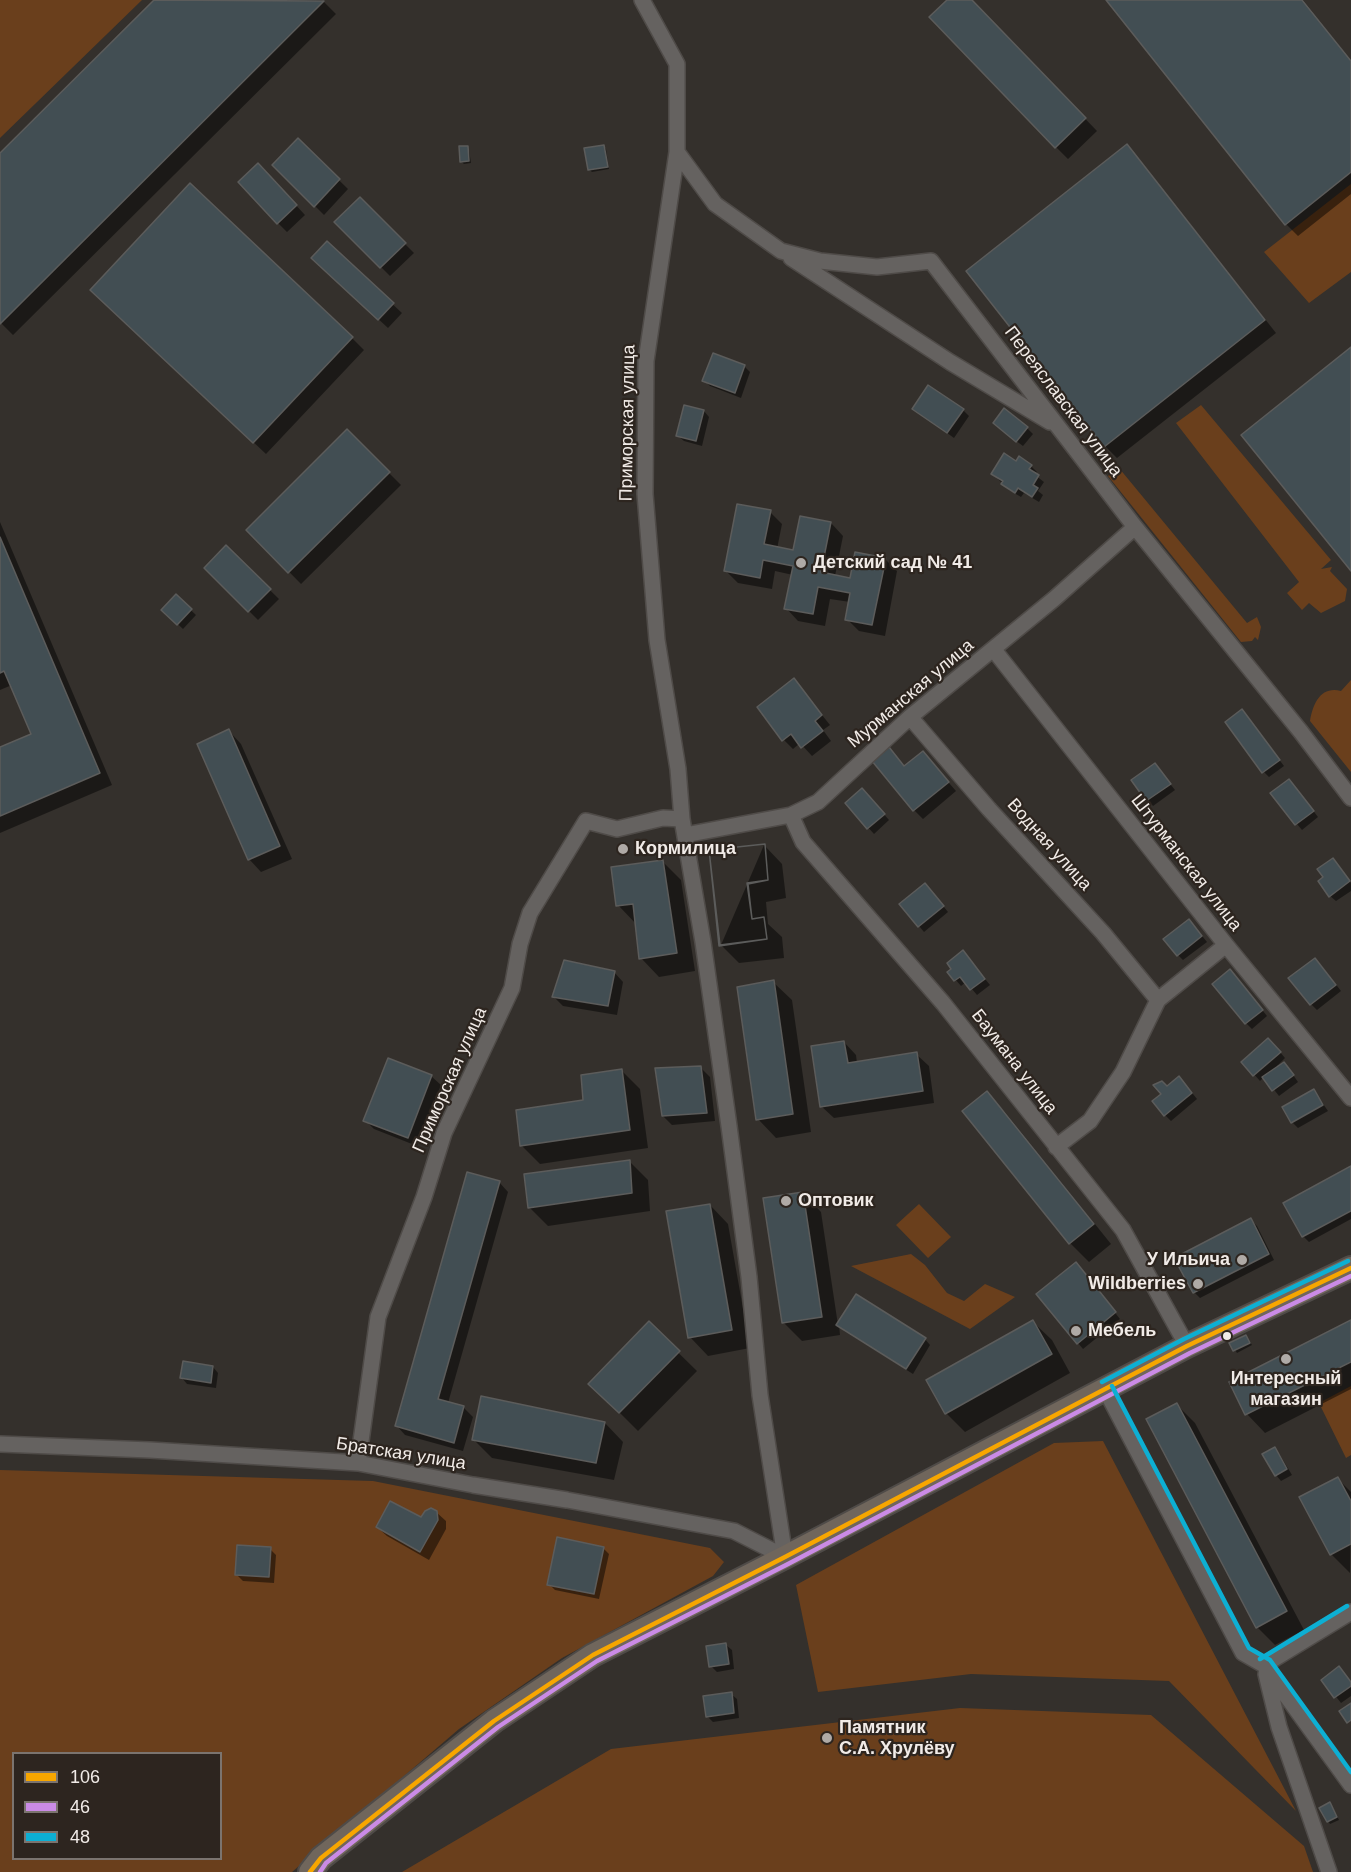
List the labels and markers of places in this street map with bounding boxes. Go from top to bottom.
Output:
place label: Детский сад № 41 [813,552,972,574]
marker: Детский сад № 41 [794,556,808,570]
place label: Кормилица [635,838,736,860]
marker: Кормилица [616,842,630,856]
place label: Оптовик [798,1190,874,1212]
marker: Оптовик [779,1194,793,1208]
place label: У Ильича [1147,1249,1230,1271]
marker: У Ильича [1235,1253,1249,1267]
place label: Wildberries [1088,1273,1186,1295]
marker: Wildberries [1191,1277,1205,1291]
place label: Мебель [1088,1320,1156,1342]
marker: Мебель [1069,1324,1083,1338]
unlabelled marker [1221,1330,1233,1342]
marker: Интересный магазин [1279,1352,1293,1366]
place label: Интересный магазин [1231,1368,1341,1410]
place label: Памятник С.А. Хрулёву [839,1717,955,1760]
marker: Памятник С.А. Хрулёву [820,1731,834,1745]

